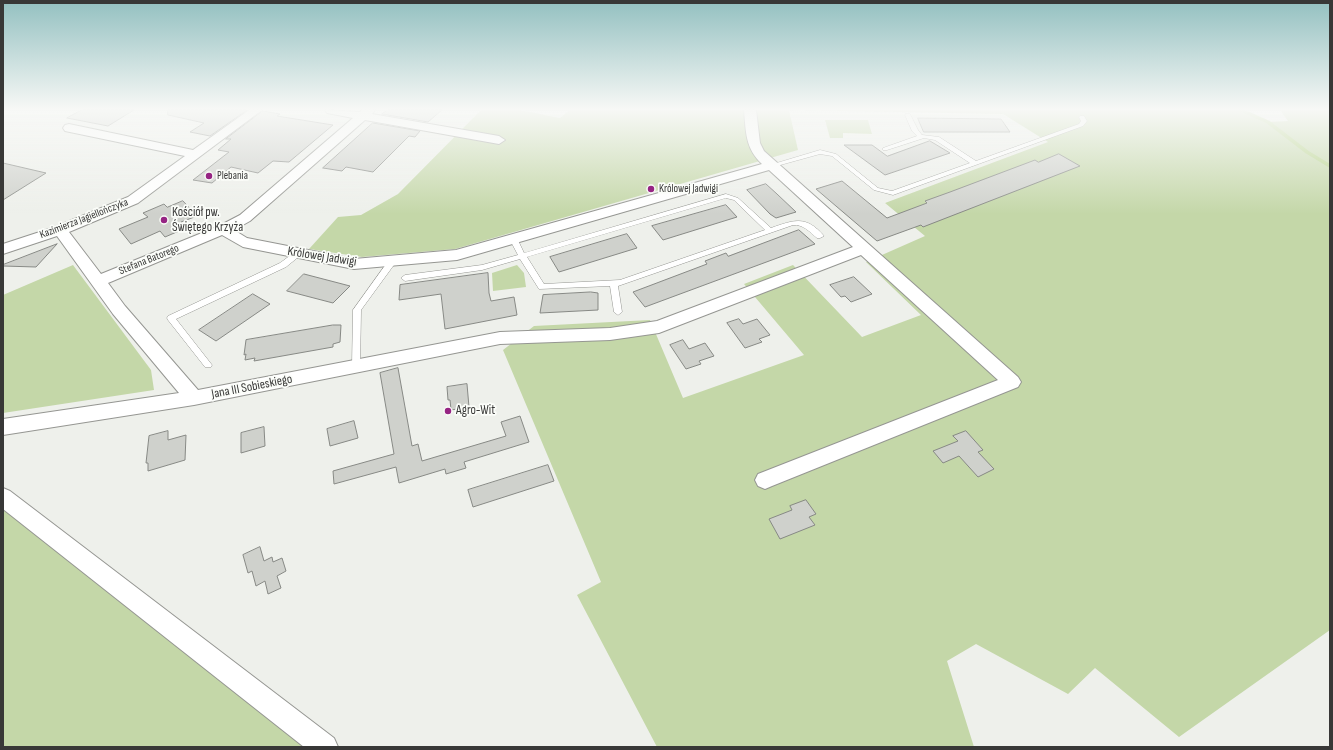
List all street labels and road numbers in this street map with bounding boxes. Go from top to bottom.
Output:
street label: Kazimierza Jagiellończyka [38,196,130,242]
street label: Stefana Batorego [117,242,181,278]
street label: Królowej Jadwigi [286,244,358,270]
street label: Jana III Sobieskiego [210,372,294,402]

